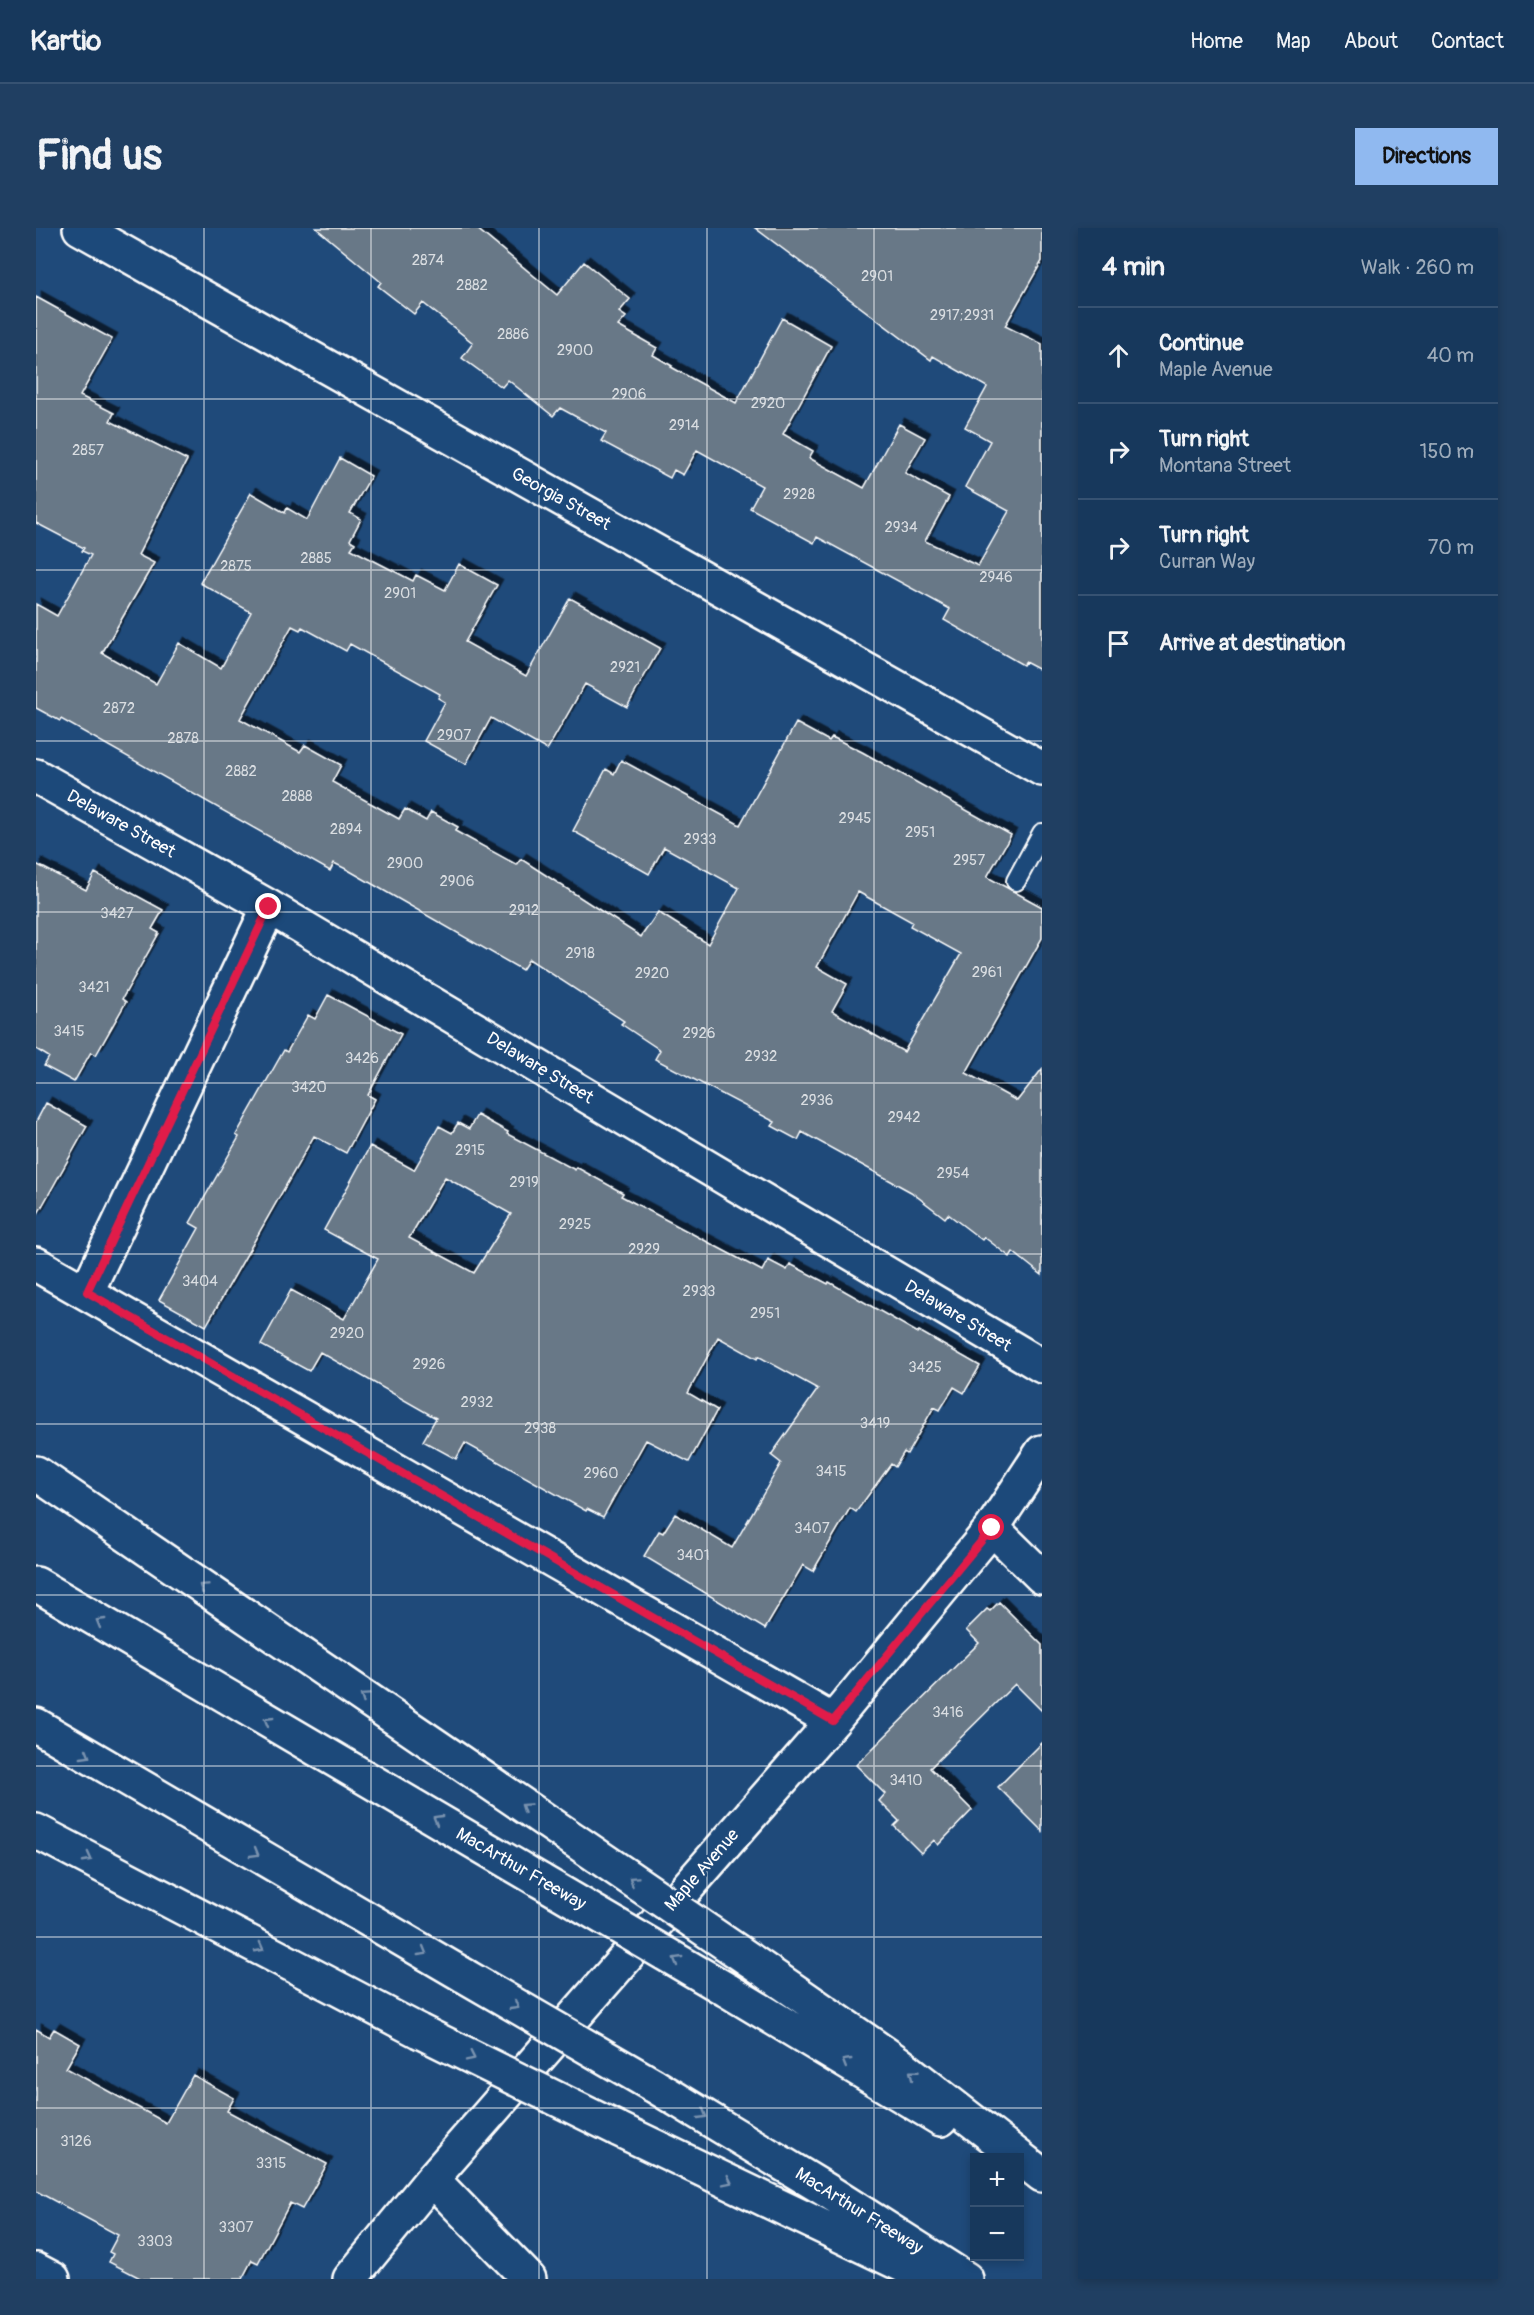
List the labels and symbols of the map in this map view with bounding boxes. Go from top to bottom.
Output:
house number: 2874 [412,251,445,270]
house number: 2901 [861,267,893,286]
house number: 2882 [456,276,488,295]
house number: 2917;2931 [930,306,994,325]
house number: 2886 [497,325,529,344]
house number: 2900 [557,341,593,360]
house number: 2906 [611,385,647,404]
house number: 2920 [751,394,785,413]
house number: 2914 [669,416,700,435]
house number: 2857 [72,441,104,460]
street label: Georgia Street [507,462,615,536]
house number: 2928 [783,485,815,504]
house number: 2934 [884,518,918,537]
house number: 2885 [300,549,332,568]
house number: 2875 [220,557,252,576]
house number: 2946 [979,568,1013,587]
house number: 2901 [384,584,416,603]
house number: 2921 [610,658,640,677]
house number: 2872 [103,699,135,718]
house number: 2907 [437,726,471,745]
house number: 2878 [167,729,199,748]
house number: 2882 [225,762,257,781]
street label: Delaware Street [63,785,180,864]
house number: 2888 [281,787,313,806]
house number: 2945 [839,809,871,828]
house number: 2894 [330,820,362,839]
house number: 2951 [905,823,935,842]
house number: 2933 [684,830,716,849]
house number: 2957 [953,851,985,870]
house number: 2900 [387,854,423,873]
house number: 2906 [439,872,475,891]
route end [255,893,281,919]
house number: 2912 [509,901,539,920]
house number: 3427 [100,904,134,923]
house number: 2918 [565,944,595,963]
house number: 2961 [972,963,1002,982]
house number: 2920 [635,964,669,983]
house number: 3421 [78,978,110,997]
house number: 3415 [53,1022,85,1041]
house number: 2926 [682,1024,716,1043]
street label: Delaware Street [482,1027,598,1109]
house number: 2932 [745,1047,777,1066]
house number: 3426 [345,1049,379,1068]
house number: 3420 [291,1078,327,1097]
house number: 2936 [800,1091,834,1110]
house number: 2942 [887,1108,921,1127]
house number: 2915 [455,1141,485,1160]
house number: 2954 [937,1164,970,1183]
house number: 2919 [509,1173,539,1192]
house number: 2925 [559,1215,591,1234]
house number: 2929 [628,1240,660,1259]
house number: 3404 [182,1272,218,1291]
street label: Delaware Street [900,1275,1016,1357]
house number: 2933 [683,1282,715,1301]
house number: 2951 [750,1304,780,1323]
house number: 2920 [330,1324,364,1343]
house number: 2926 [412,1355,446,1374]
house number: 3425 [908,1358,942,1377]
house number: 2932 [461,1393,493,1412]
house number: 3419 [860,1414,890,1433]
house number: 2938 [524,1419,556,1438]
house number: 3415 [815,1462,847,1481]
house number: 2960 [583,1464,619,1483]
route start [978,1514,1004,1540]
house number: 3407 [794,1519,830,1538]
house number: 3401 [676,1546,710,1565]
one-way arrow [199,1583,210,1594]
one-way arrow [96,1618,106,1629]
one-way arrow [360,1693,371,1704]
house number: 3416 [932,1703,964,1722]
one-way arrow [264,1716,274,1728]
one-way arrow [80,1747,91,1759]
house number: 3410 [889,1771,923,1790]
one-way arrow [521,1803,532,1814]
one-way arrow [433,1815,443,1827]
street label: MacArthur Freeway [452,1822,590,1916]
street label: Maple Avenue [660,1824,744,1916]
one-way arrow [249,1846,259,1858]
one-way arrow [82,1851,92,1862]
one-way arrow [628,1876,639,1887]
one-way arrow [254,1941,265,1953]
one-way arrow [417,1945,427,1956]
one-way arrow [673,1956,683,1967]
one-way arrow [509,1998,519,2010]
one-way arrow [465,2050,476,2062]
one-way arrow [842,2057,852,2069]
one-way arrow [909,2071,920,2082]
one-way arrow [697,2108,707,2120]
house number: 3126 [60,2132,92,2151]
house number: 3315 [256,2154,286,2173]
street label: MacArthur Freeway [791,2162,927,2260]
one-way arrow [721,2174,732,2186]
house number: 3307 [219,2218,254,2237]
house number: 3303 [137,2232,173,2251]

